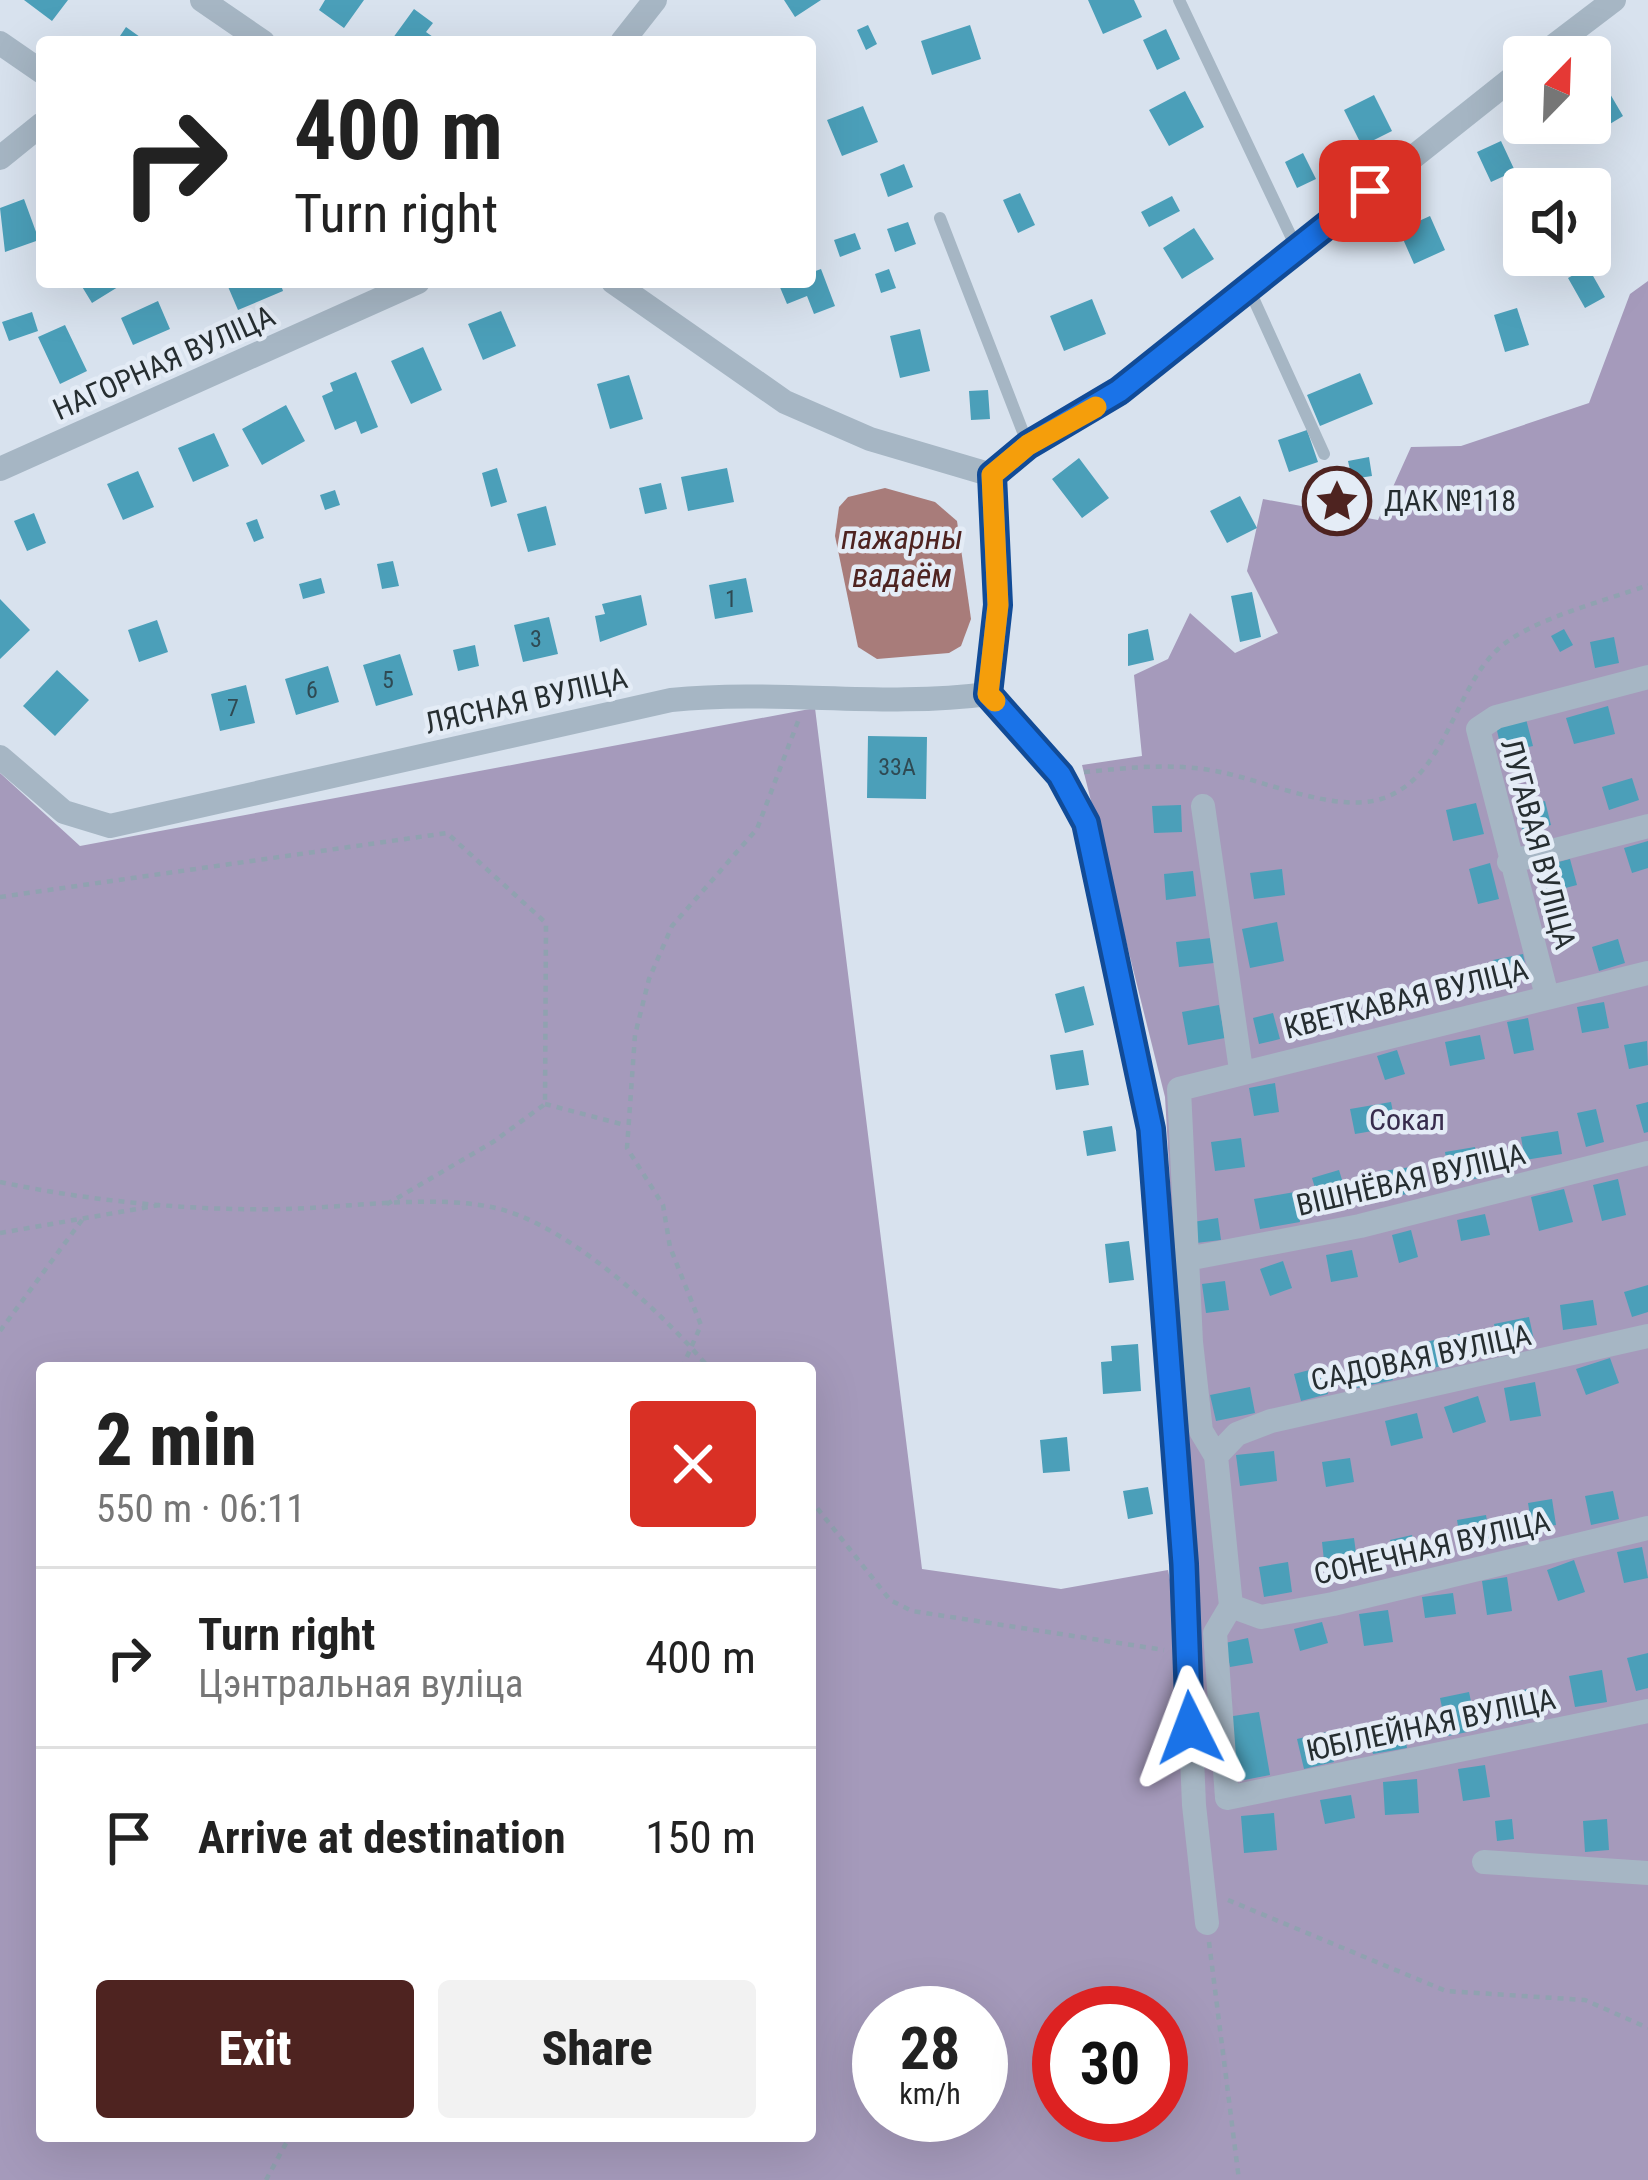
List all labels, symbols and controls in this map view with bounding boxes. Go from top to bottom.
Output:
north arrow [1503,36,1611,144]
map controls [1503,36,1611,276]
text: 400 m [294,81,503,180]
icon: right [96,84,252,240]
pin [1319,140,1421,242]
icon: arrive [1337,158,1403,224]
button: sound [1503,168,1611,276]
text: Turn right [294,182,498,245]
street label: НАГОРНАЯ ВУЛІЦА [48,298,280,427]
place icon: ДАК №118 [1302,466,1372,536]
place label: ДАК №118 [1384,483,1516,518]
water label: пажарны вадаём [841,518,963,595]
house number: 1 [725,585,737,613]
house number: 3 [530,625,542,653]
street label: ЛЯСНАЯ ВУЛІЦА [421,660,631,741]
house number: 5 [382,666,394,694]
house number: 6 [306,676,318,704]
house number: 7 [227,694,239,722]
street label: ЛУГАВАЯ ВУЛІЦА [1494,735,1583,953]
house number: 33А [878,753,916,781]
street label: КВЕТКАВАЯ ВУЛІЦА [1280,951,1531,1046]
park label: Сокал [1369,1102,1445,1137]
street label: ВІШНЁВАЯ ВУЛІЦА [1293,1136,1529,1223]
street label: САДОВАЯ ВУЛІЦА [1308,1317,1534,1398]
text: 2 min [96,1398,257,1483]
button: close [630,1401,756,1527]
text: 550 m · 06:11 [96,1486,306,1532]
street label: СОНЕЧНАЯ ВУЛІЦА [1311,1503,1553,1592]
text: Turn right [198,1608,375,1661]
icon: right [96,1625,162,1691]
text: 400 m [645,1631,756,1684]
text: Цэнтральная вуліца [198,1661,523,1707]
position arrow [1127,1665,1253,1791]
street label: ЮБІЛЕЙНАЯ ВУЛІЦА [1303,1681,1559,1768]
icon: arrive [96,1805,162,1871]
text: Arrive at destination [198,1811,566,1864]
text: 150 m [645,1811,756,1864]
button: Exit [96,1980,414,2118]
button: Share [438,1980,756,2118]
speed limit sign: 30 [1032,1986,1188,2142]
text: 28 [900,2013,960,2084]
text: km/h [899,2076,961,2111]

